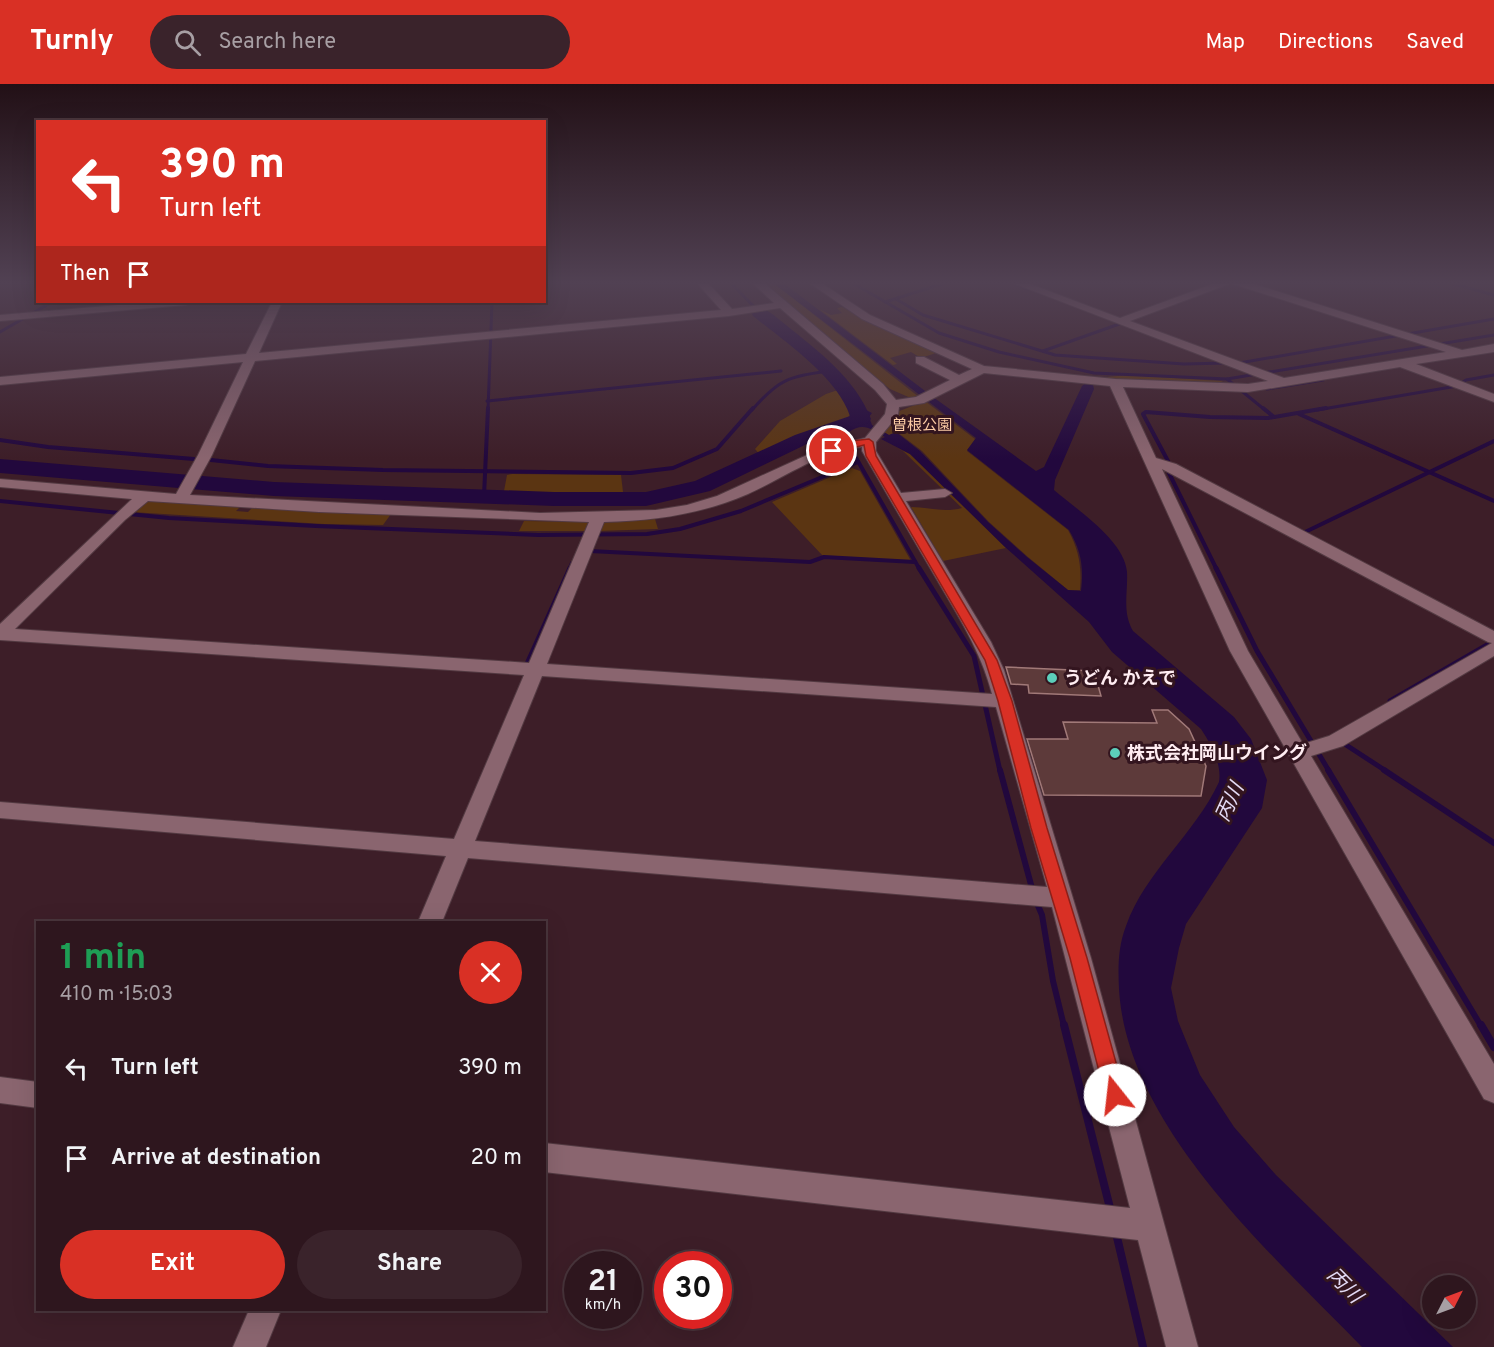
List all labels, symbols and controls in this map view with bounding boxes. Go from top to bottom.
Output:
search box [150,15,570,69]
text: Turnly [30,24,114,60]
icon: search [171,26,204,59]
text: Search here [219,29,336,56]
text: Map [1205,29,1245,56]
text: Directions [1278,29,1373,56]
text: Saved [1406,29,1464,56]
text: 390 m [159,140,285,193]
icon: left [60,144,138,222]
text: Turn left [159,192,261,226]
icon: arrive [122,258,155,291]
text: Then [60,261,110,288]
park label: 曽根公園 [892,417,952,436]
pin [806,425,857,476]
icon: arrive [815,434,848,467]
place label: うどん かえで [1064,668,1176,691]
marker: うどん かえで [1045,671,1059,685]
place label: 株式会社岡山ウイング [1127,743,1307,766]
marker: 株式会社岡山ウイング [1108,746,1122,760]
water label: 丙川 [1211,777,1252,826]
text: 1 min [60,936,146,982]
button: close [459,941,522,1004]
text: 410 m · 15:03 [60,982,173,1008]
icon: left [60,1052,93,1085]
text: Turn left [111,1055,199,1082]
text: 390 m [458,1055,522,1082]
position arrow [1083,1063,1147,1127]
icon: arrive [60,1142,93,1175]
text: Arrive at destination [111,1145,321,1172]
text: 20 m [471,1145,522,1172]
button: Exit [60,1230,285,1299]
button: Share [297,1230,522,1299]
speed limit sign: 30 [654,1251,732,1329]
water label: 丙川 [1320,1263,1368,1311]
text: 21 [588,1264,618,1301]
north arrow [1422,1275,1476,1329]
map controls [1422,1275,1476,1329]
text: km/h [585,1296,621,1315]

